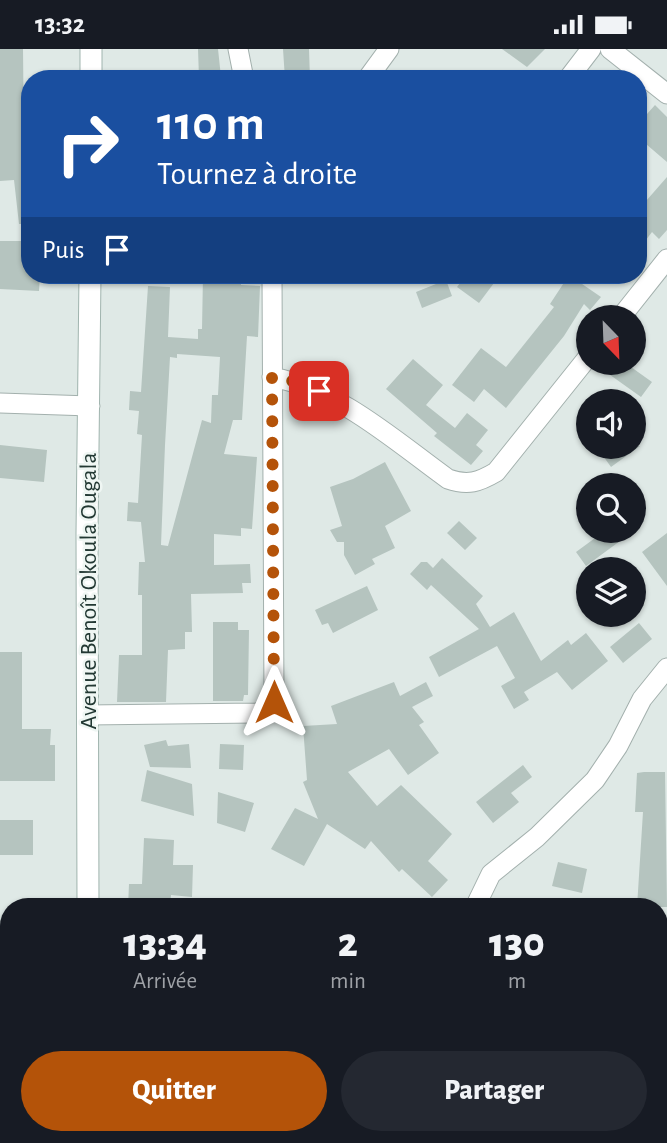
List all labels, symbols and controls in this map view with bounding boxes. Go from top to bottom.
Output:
text: 13:32 [35,11,85,37]
icon: right [42,98,133,189]
text: 110 m [157,100,265,149]
text: Tournez à droite [157,158,357,190]
icon: arrive [98,231,136,269]
text: Puis [42,237,84,263]
north arrow [576,305,646,375]
map controls [576,305,646,627]
pin [289,361,349,421]
icon: arrive [300,372,338,410]
button: sound [576,389,646,459]
street label: Avenue Benoît Okoula Ougala [77,453,101,729]
button: search [576,473,646,543]
button: layers [576,557,646,627]
position arrow [237,665,311,739]
text: 13:34 [123,922,207,964]
text: 2 [338,922,358,964]
text: 130 [489,922,545,964]
text: Arrivée [133,970,197,993]
text: min [330,970,366,993]
text: m [508,970,526,993]
button: Quitter [21,1051,327,1131]
button: Partager [341,1051,647,1131]

